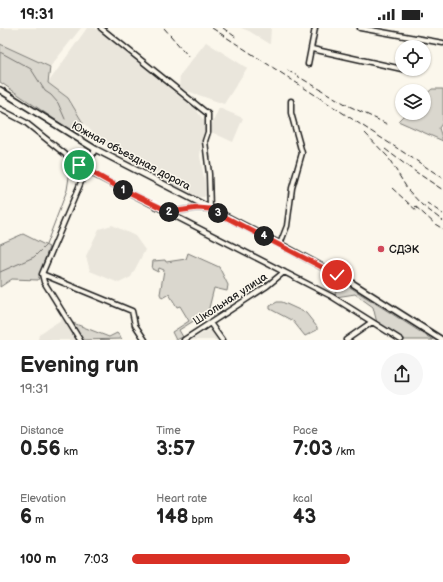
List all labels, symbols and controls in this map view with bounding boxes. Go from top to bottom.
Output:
text: 19:31 [20,5,54,24]
map controls [395,40,431,120]
button: locate [395,40,431,76]
button: layers [395,84,431,120]
street label: Южная объездная дорога [69,119,193,193]
pin [62,148,96,182]
icon: arrive [68,154,90,176]
pin: 1 [113,180,133,200]
text: 1 [121,183,125,196]
pin: 2 [159,202,179,222]
pin: 3 [208,203,228,223]
text: 2 [166,205,172,218]
text: 3 [215,206,221,219]
pin: 4 [254,226,274,246]
text: 4 [261,229,267,242]
place label: СДЭК [389,243,420,256]
marker: СДЭК [376,244,386,254]
pin [320,258,354,292]
icon: check [326,264,348,286]
street label: Школьная улица [190,270,270,328]
text: Evening run [20,352,139,379]
button: share [381,353,423,395]
text: 19:31 [20,381,48,397]
text: Distance [20,424,64,437]
text: Time [156,424,181,437]
text: Pace [293,424,318,437]
text: 0.56 [20,437,61,461]
text: 3:57 [156,437,195,461]
text: 7:03 [293,437,333,461]
text: km [61,445,78,458]
text: /km [333,445,355,458]
text: Elevation [20,492,66,505]
text: Heart rate [156,492,207,505]
text: kcal [293,492,312,505]
text: 6 [20,505,32,529]
text: 148 [156,505,189,529]
text: 43 [293,505,316,529]
text: m [32,513,44,526]
text: bpm [189,513,213,526]
text: 100 m [20,551,56,567]
text: 7:03 [84,551,109,567]

